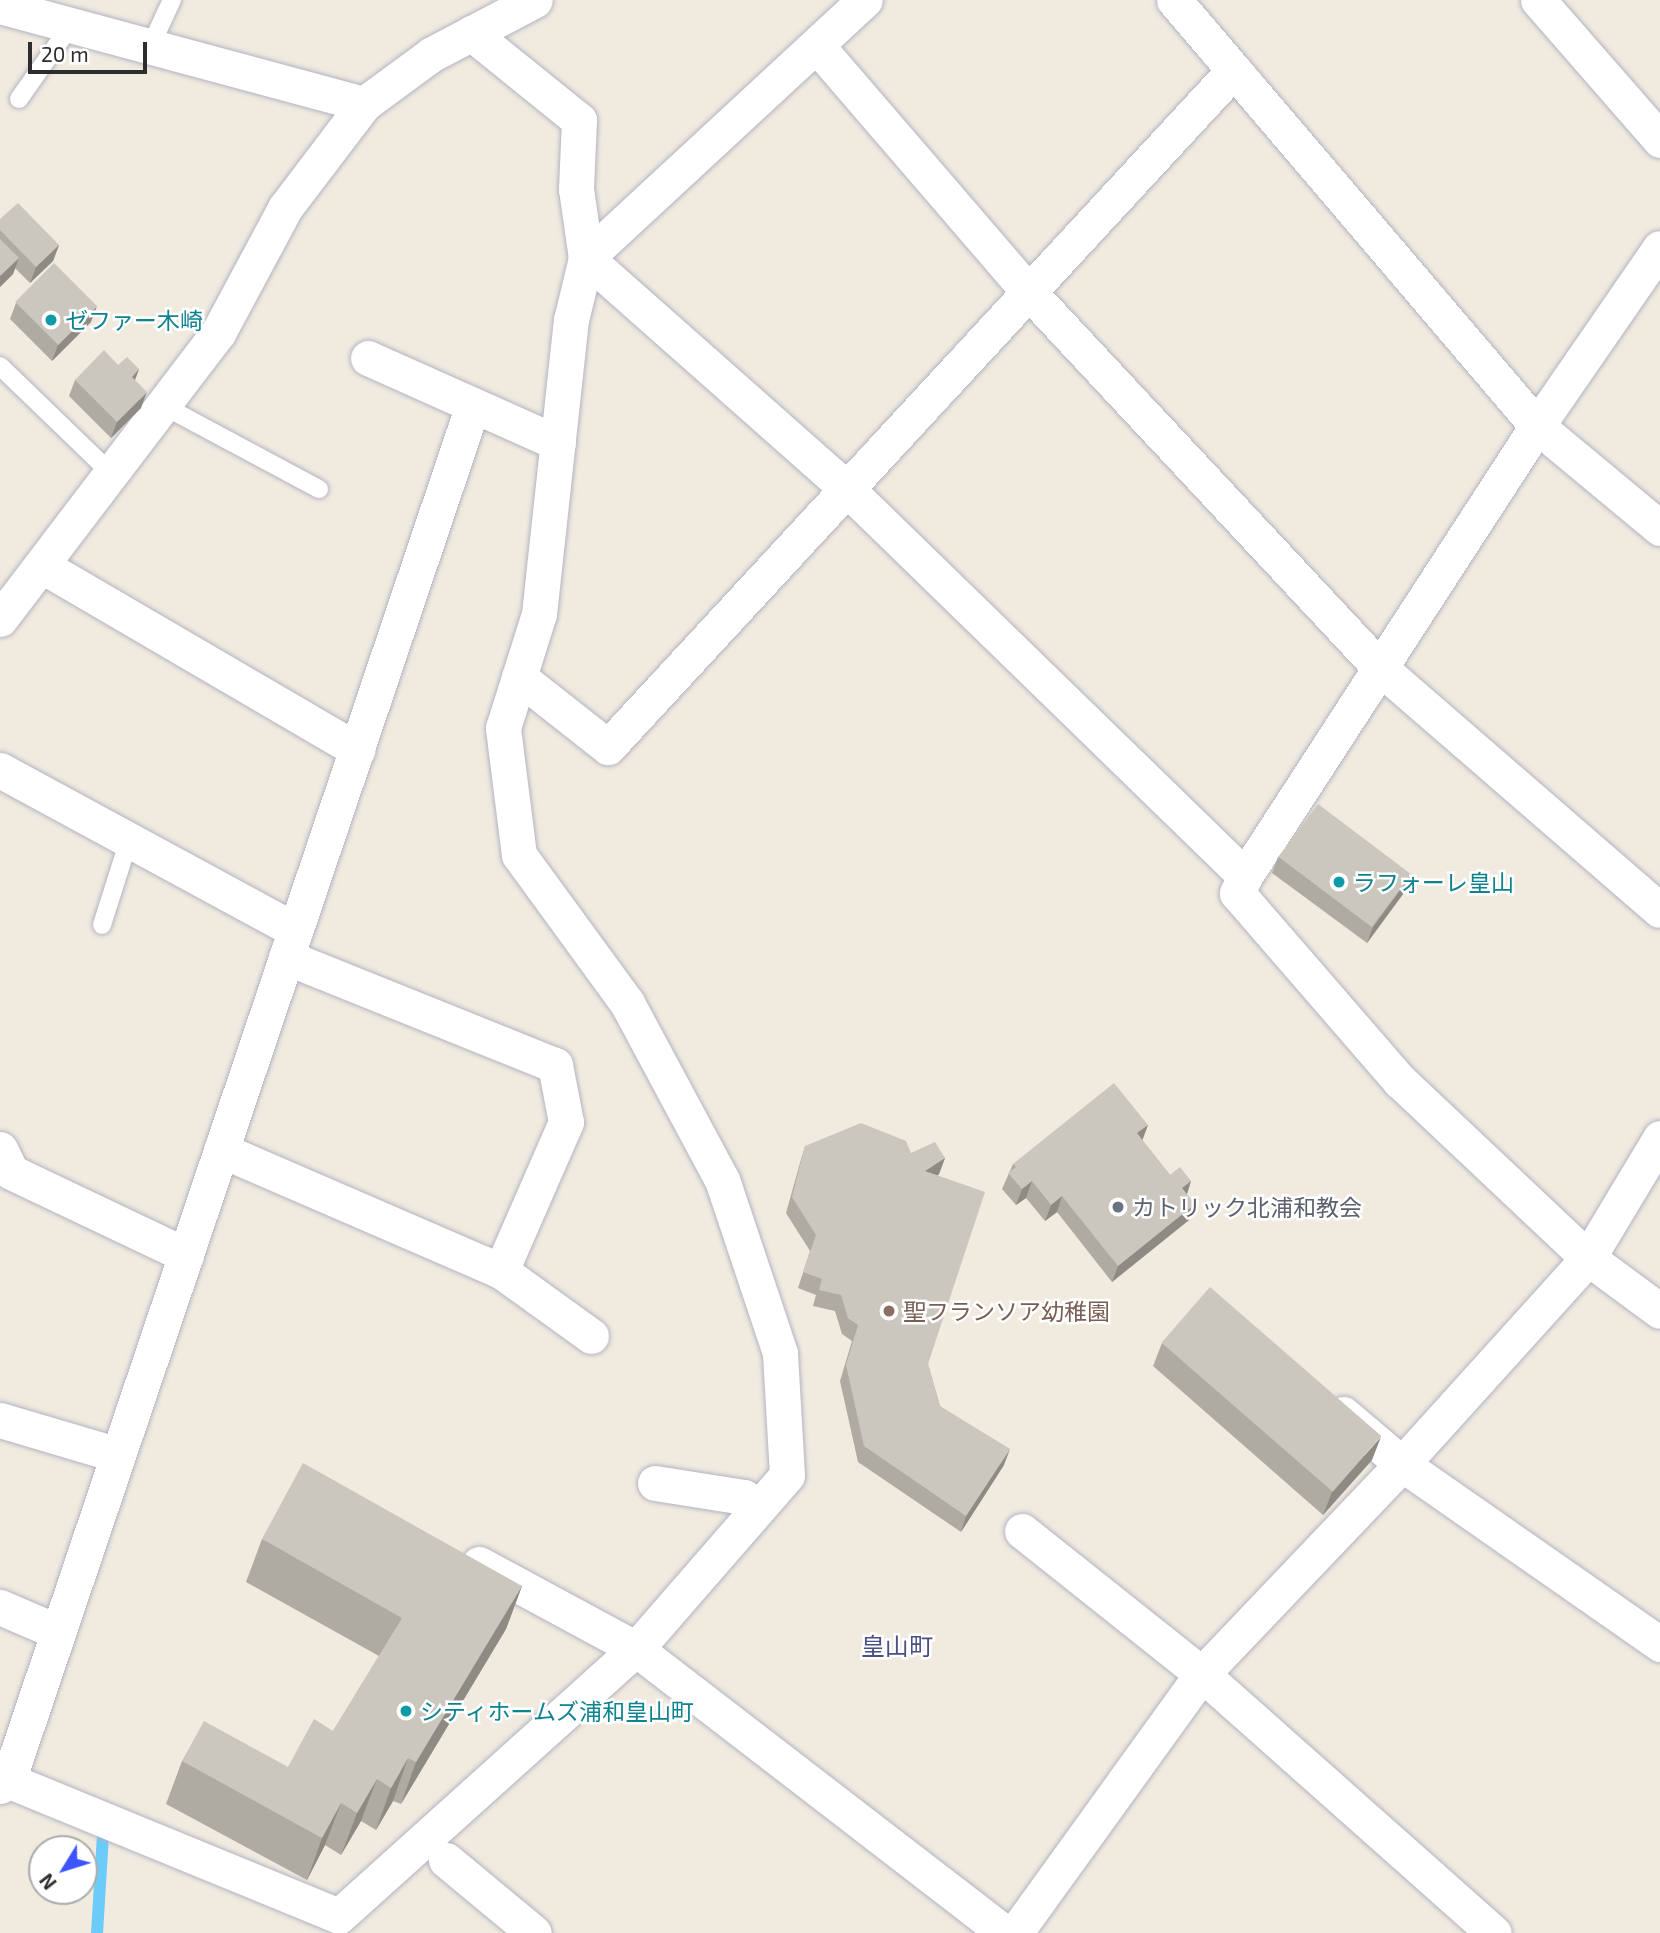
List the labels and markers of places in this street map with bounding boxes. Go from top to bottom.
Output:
place label: ゼファー木崎 [65,306,203,334]
marker: ゼファー木崎 [43,312,59,328]
place label: ラフォーレ皇山 [1353,868,1514,896]
marker: ラフォーレ皇山 [1331,874,1347,890]
place label: カトリック北浦和教会 [1132,1193,1362,1221]
marker: カトリック北浦和教会 [1110,1199,1126,1215]
place label: 聖フランソア幼稚園 [903,1297,1110,1325]
marker: 聖フランソア幼稚園 [881,1303,897,1319]
place label: シティホームズ浦和皇山町 [420,1697,696,1725]
marker: シティホームズ浦和皇山町 [398,1703,414,1719]

